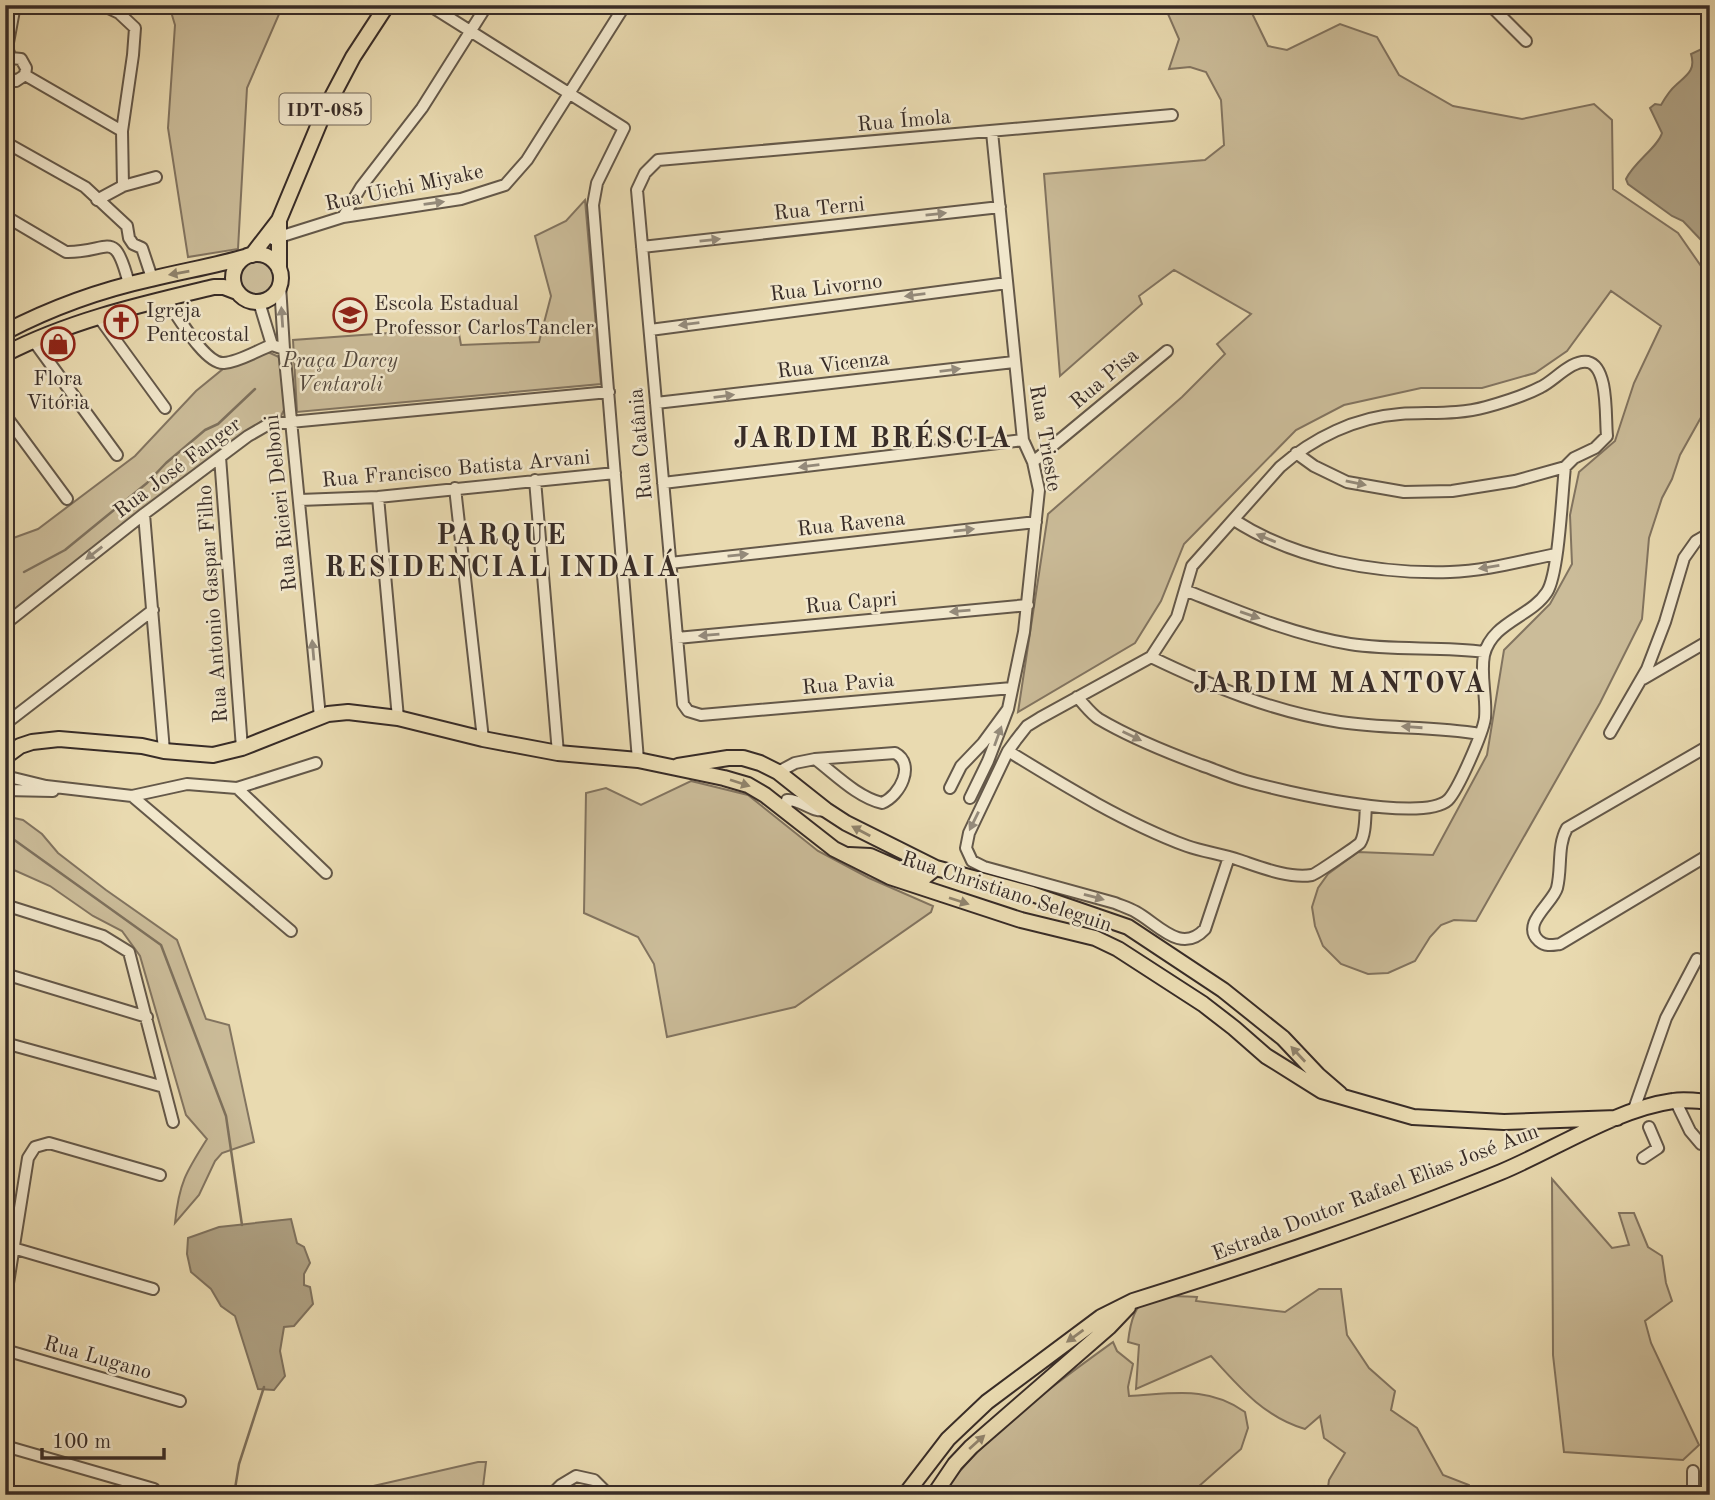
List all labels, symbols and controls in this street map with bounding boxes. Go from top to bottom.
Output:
road number: IDT-085 [280,94,370,124]
street label: Rua Ímola [856,103,952,136]
street label: Rua Uichi Miyake [323,161,485,216]
street label: Rua Terni [773,194,866,225]
one-way arrow [423,198,445,209]
one-way arrow [925,208,947,219]
one-way arrow [699,234,721,245]
one-way arrow [168,268,190,279]
street label: Rua Livorno [769,271,884,306]
one-way arrow [903,290,925,301]
place label: Escola Estadual Professor CarlosTancler [374,294,594,339]
school or university icon: Escola Estadual Professor CarlosTancler [331,296,369,334]
place label: Igreja Pentecostal [146,301,250,346]
church icon: Igreja Pentecostal [102,303,140,341]
one-way arrow [276,306,287,328]
one-way arrow [678,319,700,330]
shop icon: Flora Vitória [39,325,77,363]
street label: Rua Pisa [1067,345,1143,414]
street label: Rua Vicenza [776,348,891,383]
park label: Praça Darcy Ventaroli [281,351,398,396]
one-way arrow [939,364,961,375]
place label: Flora Vitória [26,369,90,414]
street label: Rua Trieste [1025,383,1064,493]
street label: Rua Catânia [626,387,657,501]
one-way arrow [713,390,735,401]
street label: Rua Ricieri Delboni [262,413,301,592]
street label: Rua José Fanger [110,414,246,523]
district label: JARDIM BRÉSCIA [733,419,1013,454]
street label: Rua Francisco Batista Arvani [321,447,591,492]
one-way arrow [798,460,820,471]
one-way arrow [1345,478,1367,489]
street label: Rua Antonio Gaspar Filho [195,484,232,724]
street label: Rua Ravena [796,508,906,541]
district label: PARQUE RESIDENCIAL INDAIÁ [324,523,680,583]
one-way arrow [953,524,975,535]
one-way arrow [1256,532,1277,543]
one-way arrow [86,546,104,561]
one-way arrow [727,550,749,561]
one-way arrow [1478,562,1500,573]
street label: Rua Capri [804,589,898,618]
one-way arrow [949,606,971,617]
one-way arrow [1240,610,1261,621]
one-way arrow [698,630,720,641]
one-way arrow [307,638,318,660]
street label: Rua Pavia [801,670,895,699]
district label: JARDIM MANTOVA [1193,671,1487,699]
one-way arrow [1401,722,1423,733]
one-way arrow [992,725,1003,746]
one-way arrow [1122,730,1142,741]
one-way arrow [729,778,750,788]
one-way arrow [969,811,980,831]
one-way arrow [851,825,871,837]
street label: Rua Christiano Seleguin [899,848,1114,936]
one-way arrow [1084,893,1105,903]
one-way arrow [949,896,970,906]
one-way arrow [1290,1046,1306,1063]
street label: Estrada Doutor Rafael Elias José Aun [1210,1121,1542,1265]
one-way arrow [1066,1329,1084,1343]
street label: Rua Lugano [41,1333,154,1384]
scale bar [42,1416,164,1460]
text: 100 m [52,1432,111,1453]
one-way arrow [968,1434,986,1450]

